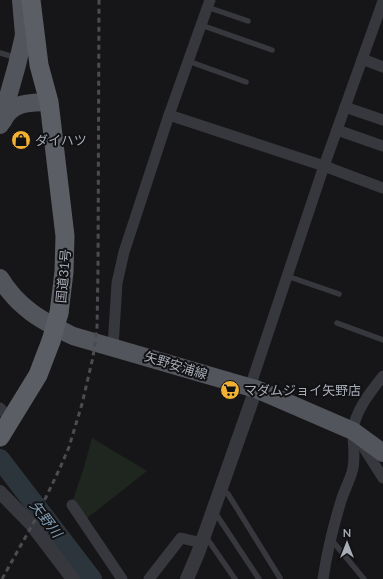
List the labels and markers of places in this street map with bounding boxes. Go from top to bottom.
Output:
shop icon: ダイハツ [10,129,32,151]
place label: ダイハツ [35,132,87,148]
supermarket icon: マダムジョイ矢野店 [219,379,241,401]
place label: マダムジョイ矢野店 [244,382,361,398]

